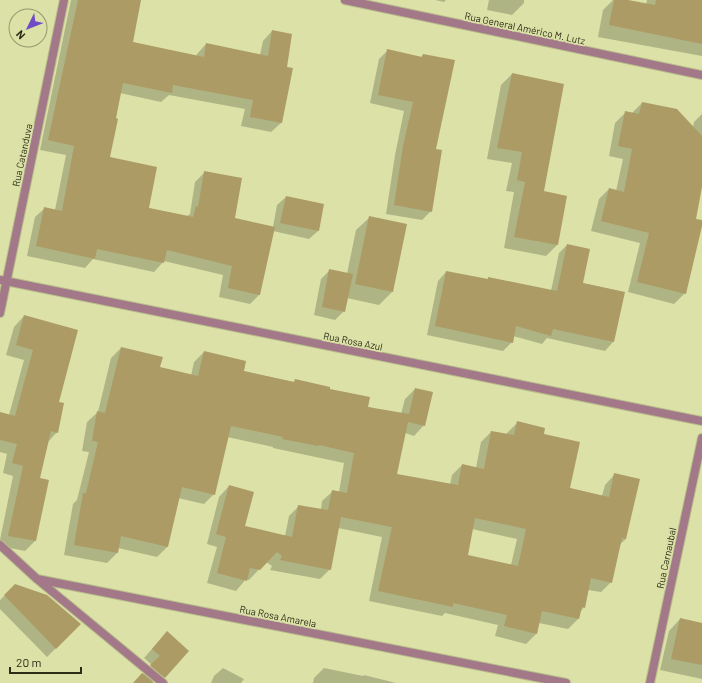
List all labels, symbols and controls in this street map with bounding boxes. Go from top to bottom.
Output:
north arrow [8,8,48,48]
street label: Rua General Américo M. Lutz [463,9,587,47]
text: N [13,28,28,42]
street label: Rua Catanduva [9,122,35,188]
street label: Rua Rosa Azul [322,329,384,353]
street label: Rua Carnaubal [654,526,678,590]
street label: Rua Rosa Amarela [239,603,317,629]
scale bar [10,649,81,675]
text: 20 m [16,655,42,669]

